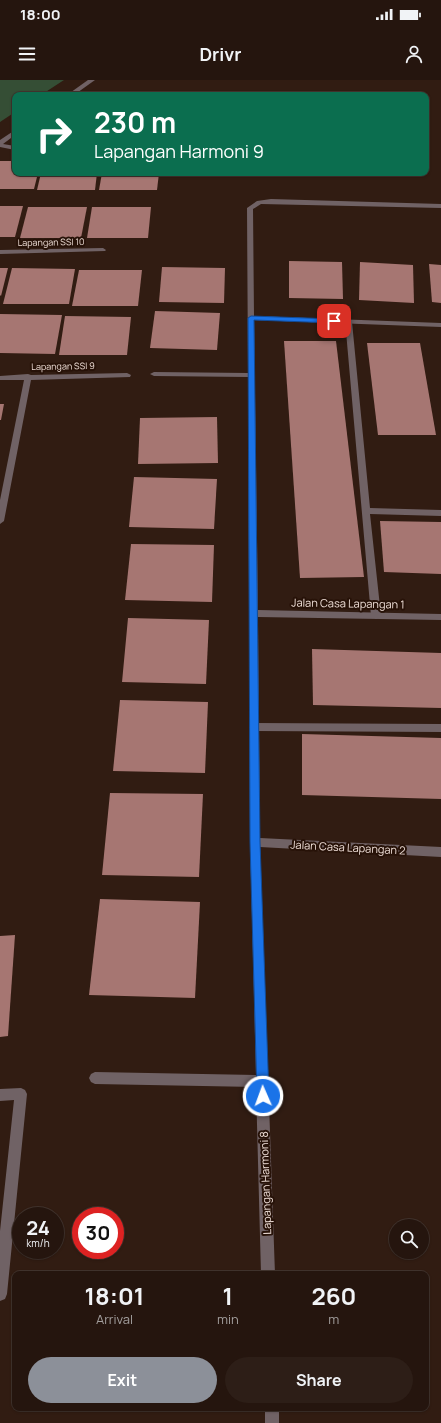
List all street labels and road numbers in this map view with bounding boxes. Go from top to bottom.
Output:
street label: Lapangan SSI 10 [17,235,85,249]
street label: Lapangan SSI 9 [31,359,95,373]
street label: Jalan Casa Lapangan 1 [291,595,405,611]
street label: Jalan Casa Lapangan 2 [290,836,406,858]
street label: Lapangan Harmoni 8 [256,1131,274,1235]

